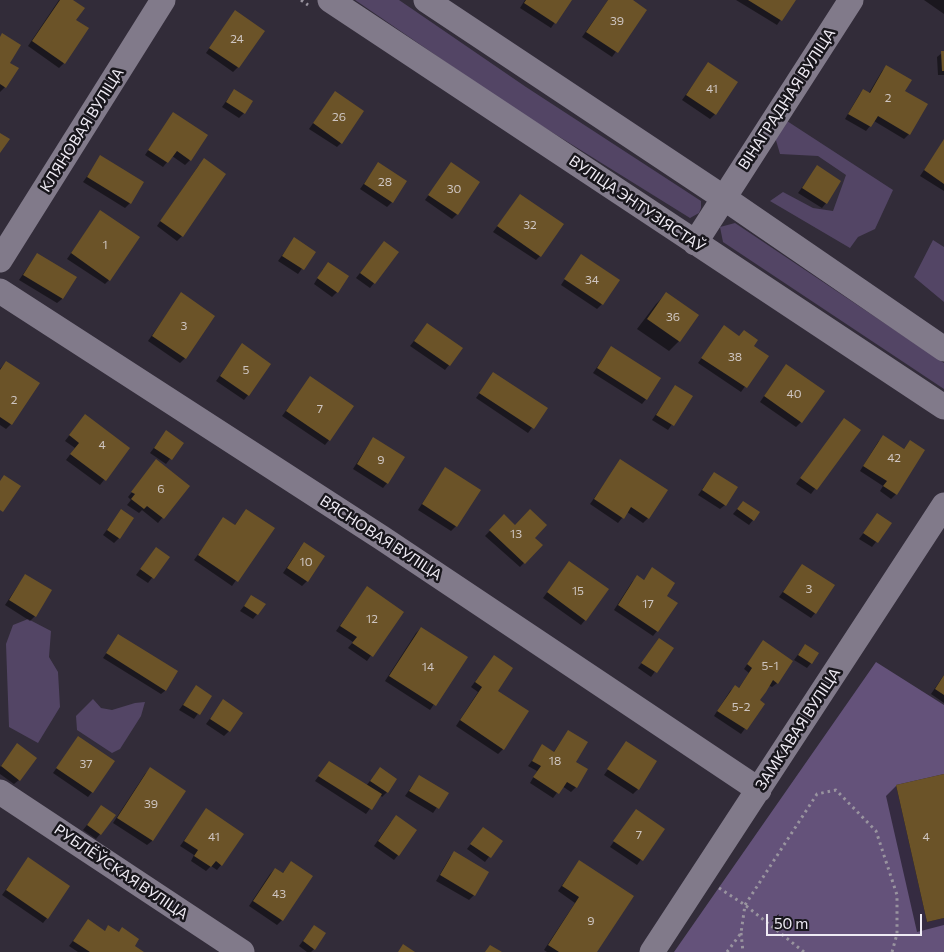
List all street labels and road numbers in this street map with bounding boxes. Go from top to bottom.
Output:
street label: ВІНАГРАДНАЯ ВУЛІЦА [735,25,839,173]
street label: КЛЯНОВАЯ ВУЛІЦА [36,64,128,196]
street label: ВУЛІЦА ЭНТУЗІЯСТАЎ [565,152,709,256]
street label: ВЯСНОВАЯ ВУЛІЦА [317,492,445,584]
street label: ЗАМКАВАЯ ВУЛІЦА [752,665,844,793]
street label: РУБЛЁЎСКАЯ ВУЛІЦА [51,821,191,923]

